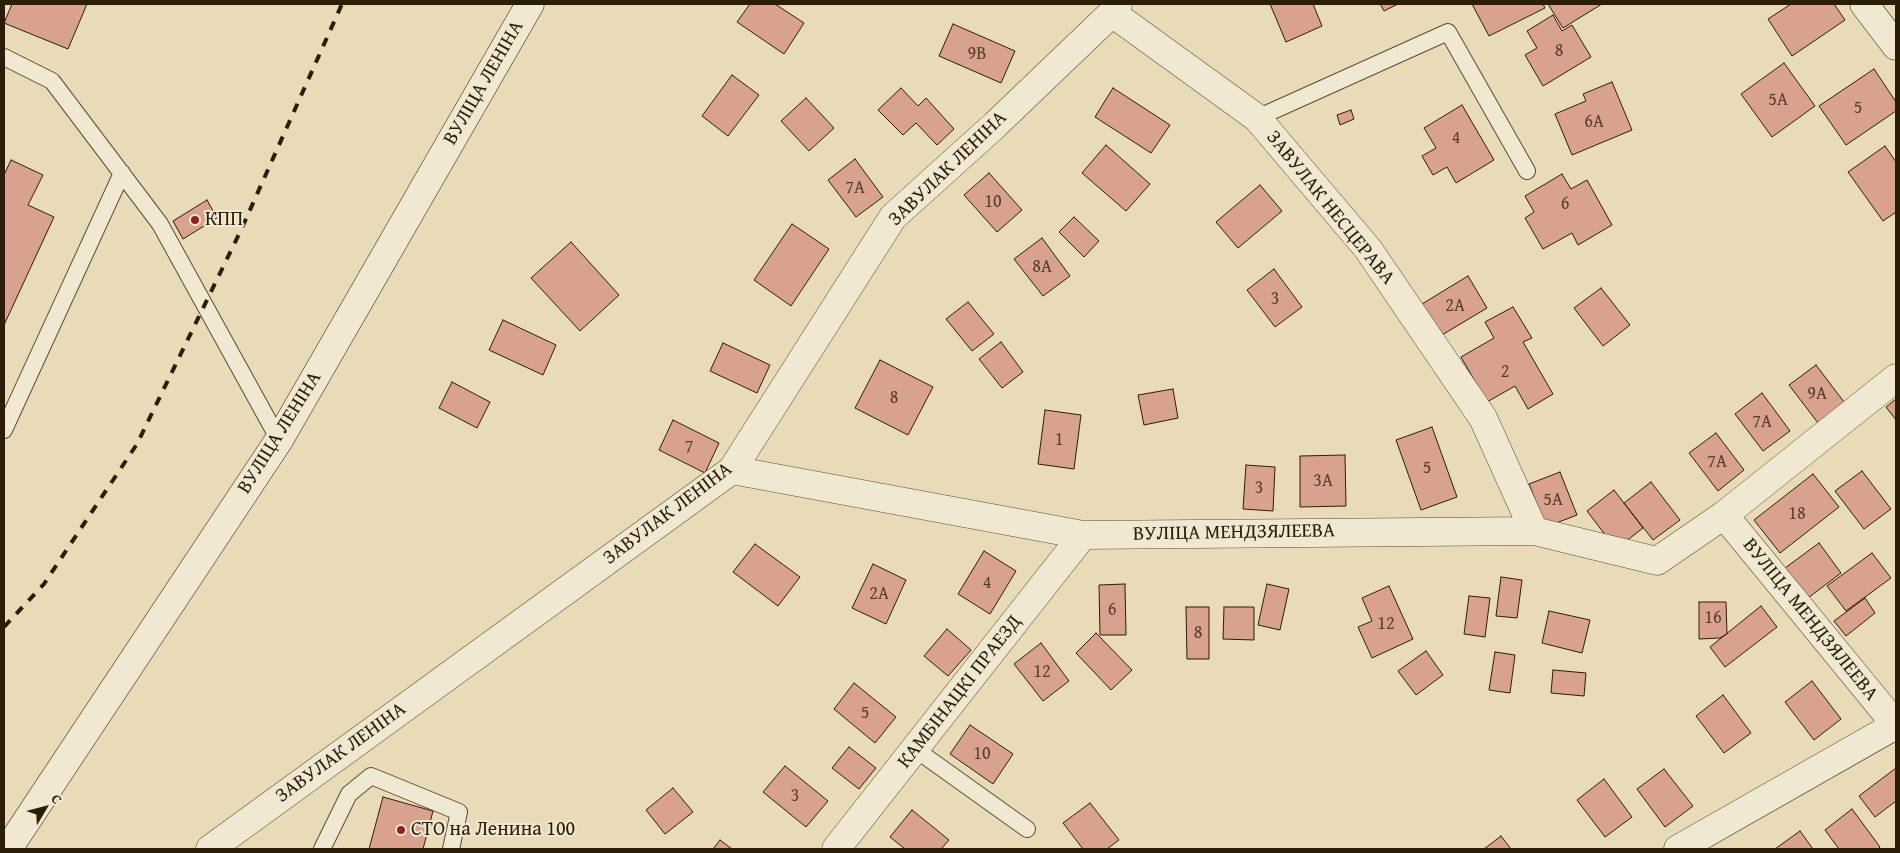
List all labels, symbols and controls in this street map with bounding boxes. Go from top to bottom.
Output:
street label: ВУЛІЦА ЛЕНІНА [439,17,529,149]
house number: 8 [1555,40,1563,62]
house number: 9В [968,43,986,65]
house number: 5А [1768,89,1788,111]
house number: 5 [1854,97,1862,119]
street label: ЗАВУЛАК ЛЕНІНА [884,106,1012,232]
house number: 6А [1584,111,1604,133]
street label: ЗАВУЛАК НЕСЦЕРАВА [1261,126,1399,290]
house number: 4 [1452,127,1460,149]
house number: 7А [845,177,865,199]
house number: 10 [984,191,1002,213]
house number: 6 [1561,193,1569,215]
place label: КПП [205,208,243,232]
marker: КПП [189,214,201,226]
house number: 8А [1032,256,1052,278]
house number: 3 [1271,288,1279,310]
house number: 2А [1445,295,1465,317]
house number: 2 [1501,361,1509,383]
street label: ВУЛІЦА ЛЕНІНА [233,368,327,498]
house number: 9А [1807,383,1827,405]
house number: 8 [890,387,898,409]
house number: 7А [1752,411,1772,433]
house number: 1 [1055,429,1063,451]
house number: 7 [685,436,693,458]
house number: 7А [1707,451,1727,473]
house number: 5 [1423,457,1431,479]
street label: ЗАВУЛАК ЛЕНІНА [599,458,737,570]
house number: 3А [1313,470,1333,492]
house number: 3 [1255,477,1263,499]
house number: 5А [1543,489,1563,511]
house number: 18 [1788,503,1806,525]
street label: ВУЛІЦА МЕНДЗЯЛЕЕВА [1133,519,1335,547]
street label: ВУЛІЦА МЕНДЗЯЛЕЕВА [1737,534,1883,706]
house number: 4 [983,572,991,594]
house number: 2А [869,583,889,605]
house number: 6 [1108,599,1116,621]
house number: 16 [1704,607,1722,629]
street label: КАМБІНАЦКІ ПРАЕЗД [893,611,1027,773]
house number: 12 [1377,613,1395,635]
house number: 8 [1194,622,1202,644]
house number: 12 [1033,661,1051,683]
street label: ЗАВУЛАК ЛЕНІНА [271,698,411,808]
house number: 5 [861,702,869,724]
house number: 10 [973,743,991,765]
north arrow [20,783,70,833]
house number: 3 [791,785,799,807]
text: С [47,790,67,808]
place label: СТО на Ленина 100 [411,818,575,842]
marker: СТО на Ленина 100 [395,824,407,836]

